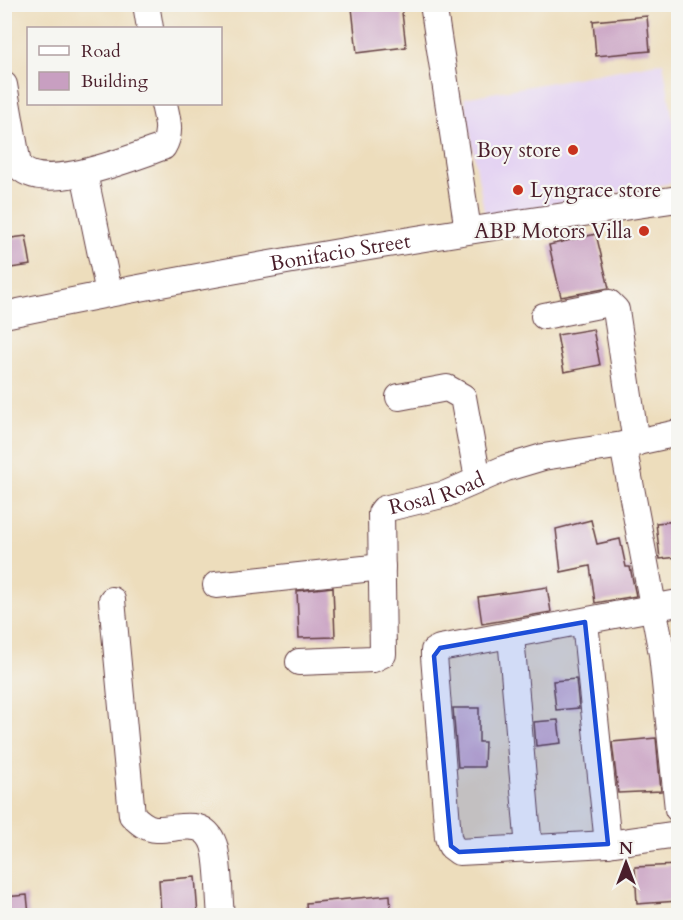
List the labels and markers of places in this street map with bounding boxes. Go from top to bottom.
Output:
place label: Boy store [476,136,561,165]
marker: Boy store [566,143,580,157]
place label: Lyngrace store [530,176,661,205]
marker: Lyngrace store [511,183,525,197]
place label: ABP Motors Villa [474,217,632,246]
marker: ABP Motors Villa [637,224,651,238]

